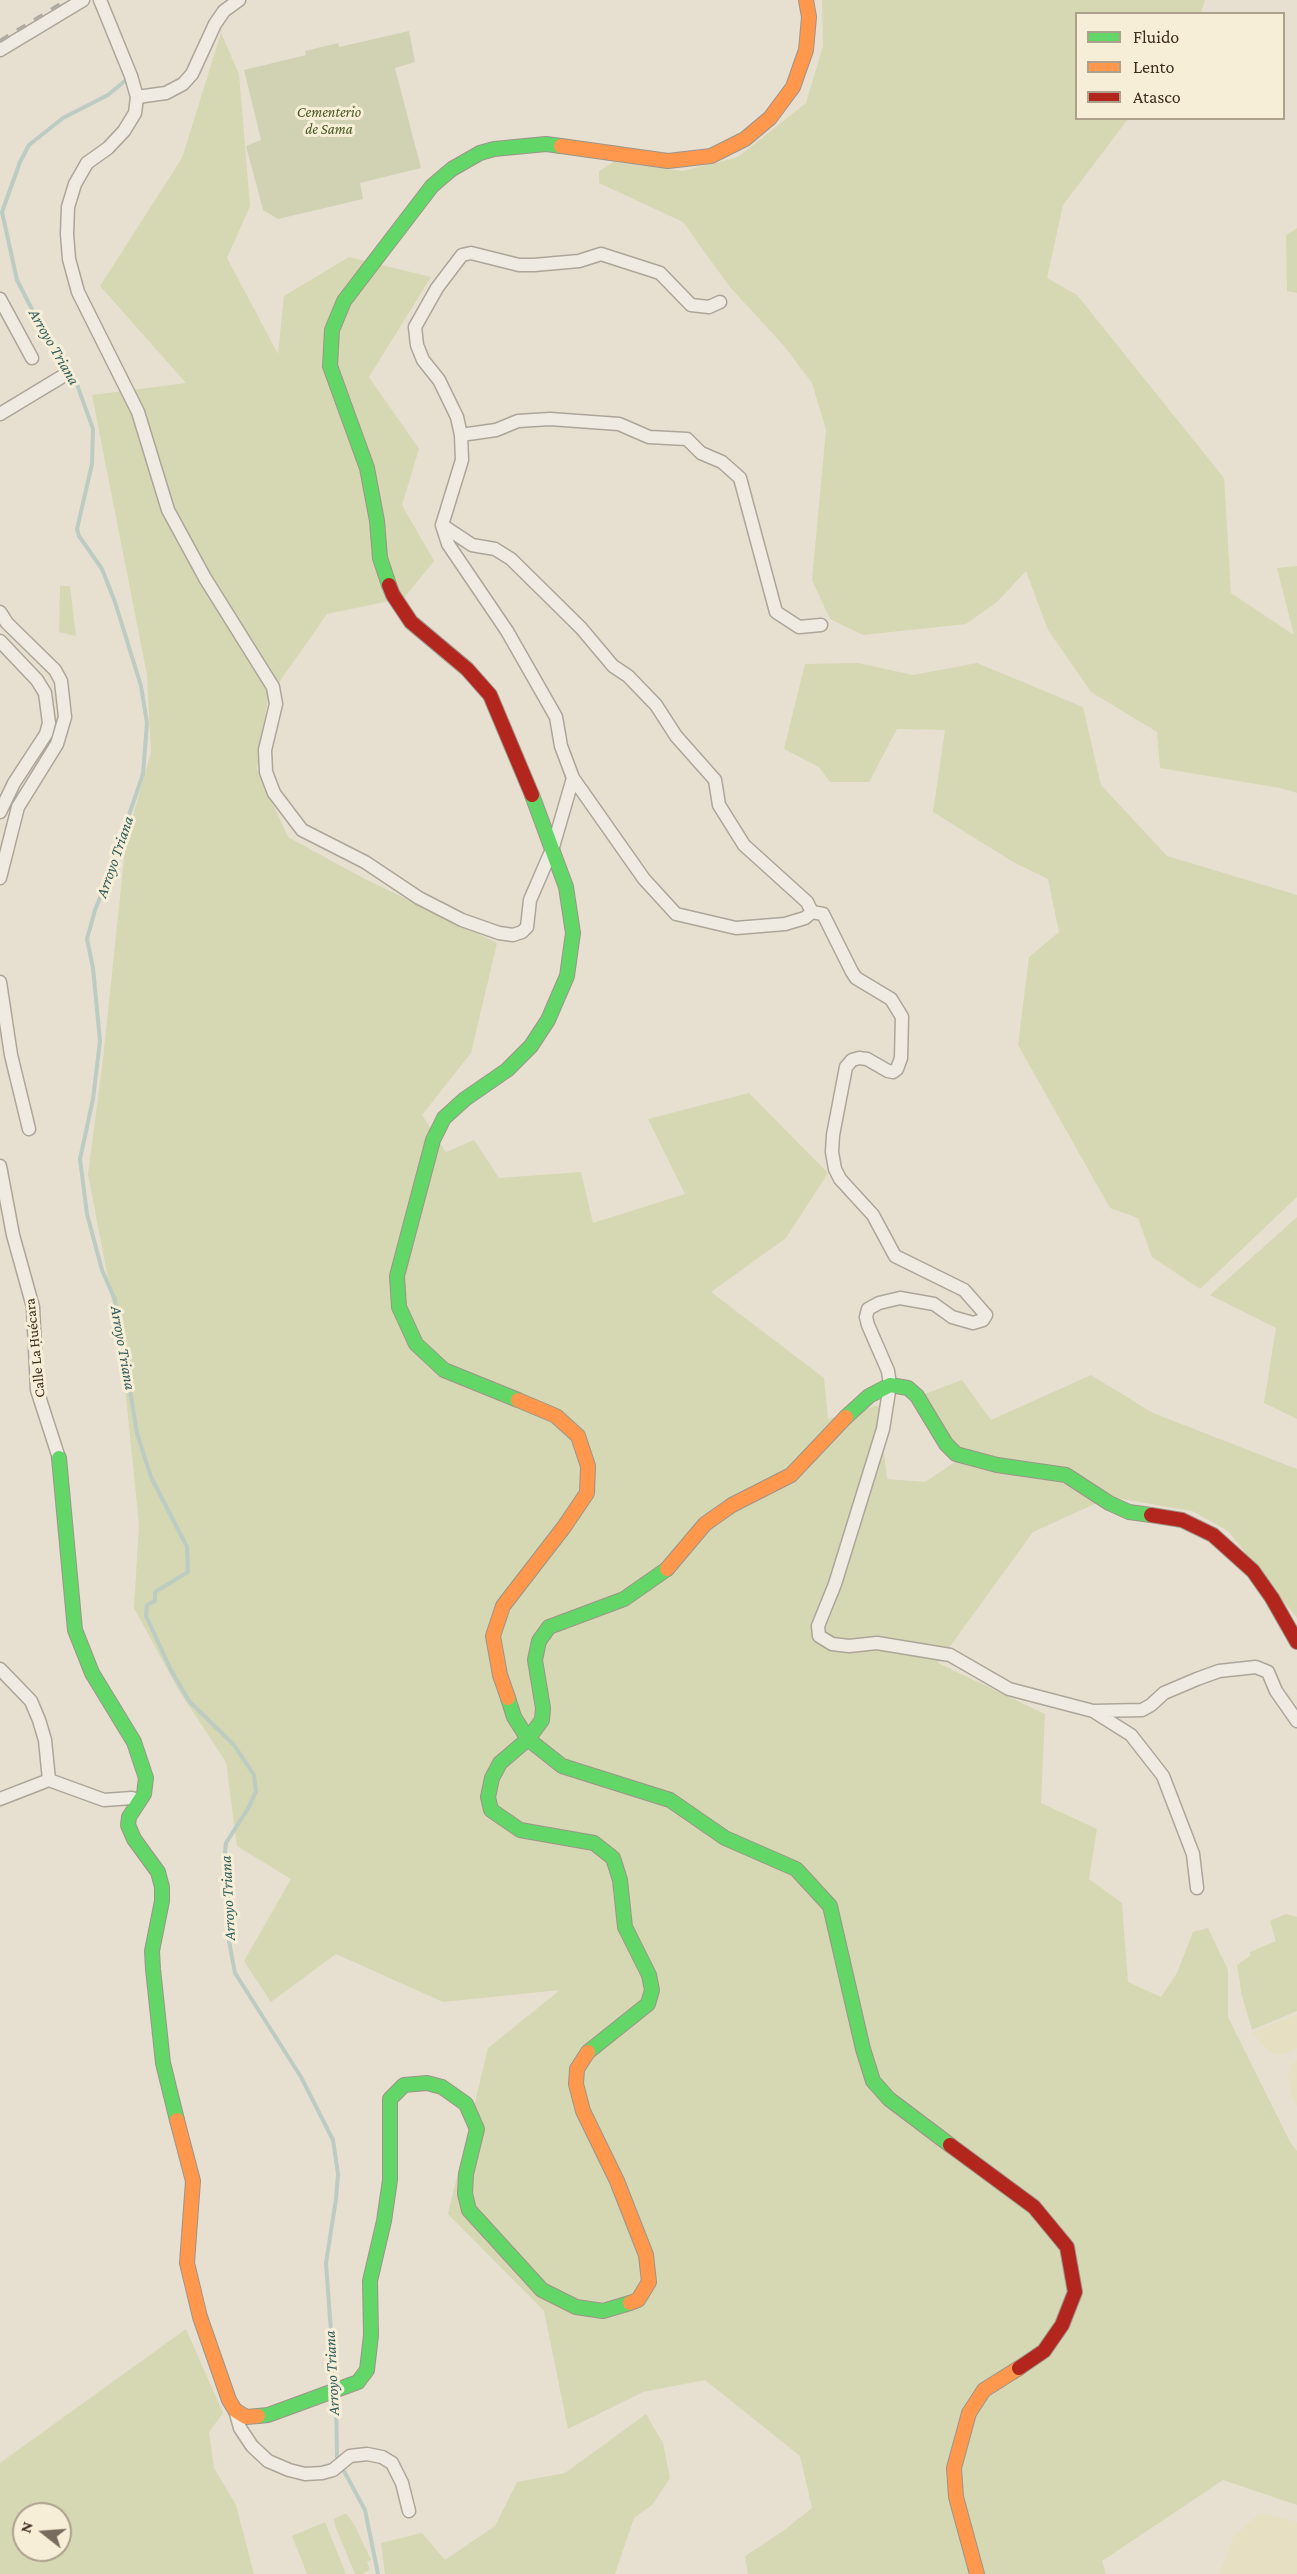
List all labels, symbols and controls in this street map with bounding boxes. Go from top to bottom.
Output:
legend [1075,12,1285,120]
text: Fluido [1133,27,1179,47]
text: Lento [1133,57,1174,77]
text: Atasco [1133,87,1181,107]
park label: Cementerio de Sama [297,103,361,138]
water label: Arroyo Triana [24,305,84,389]
water label: Arroyo Triana [92,814,138,900]
street label: Calle La Ḥuécara [21,1297,49,1399]
water label: Arroyo Triana [106,1304,140,1392]
water label: Arroyo Triana [216,1855,240,1941]
water label: Arroyo Triana [320,2330,344,2416]
north arrow [12,2502,72,2562]
text: N [16,2519,36,2535]

